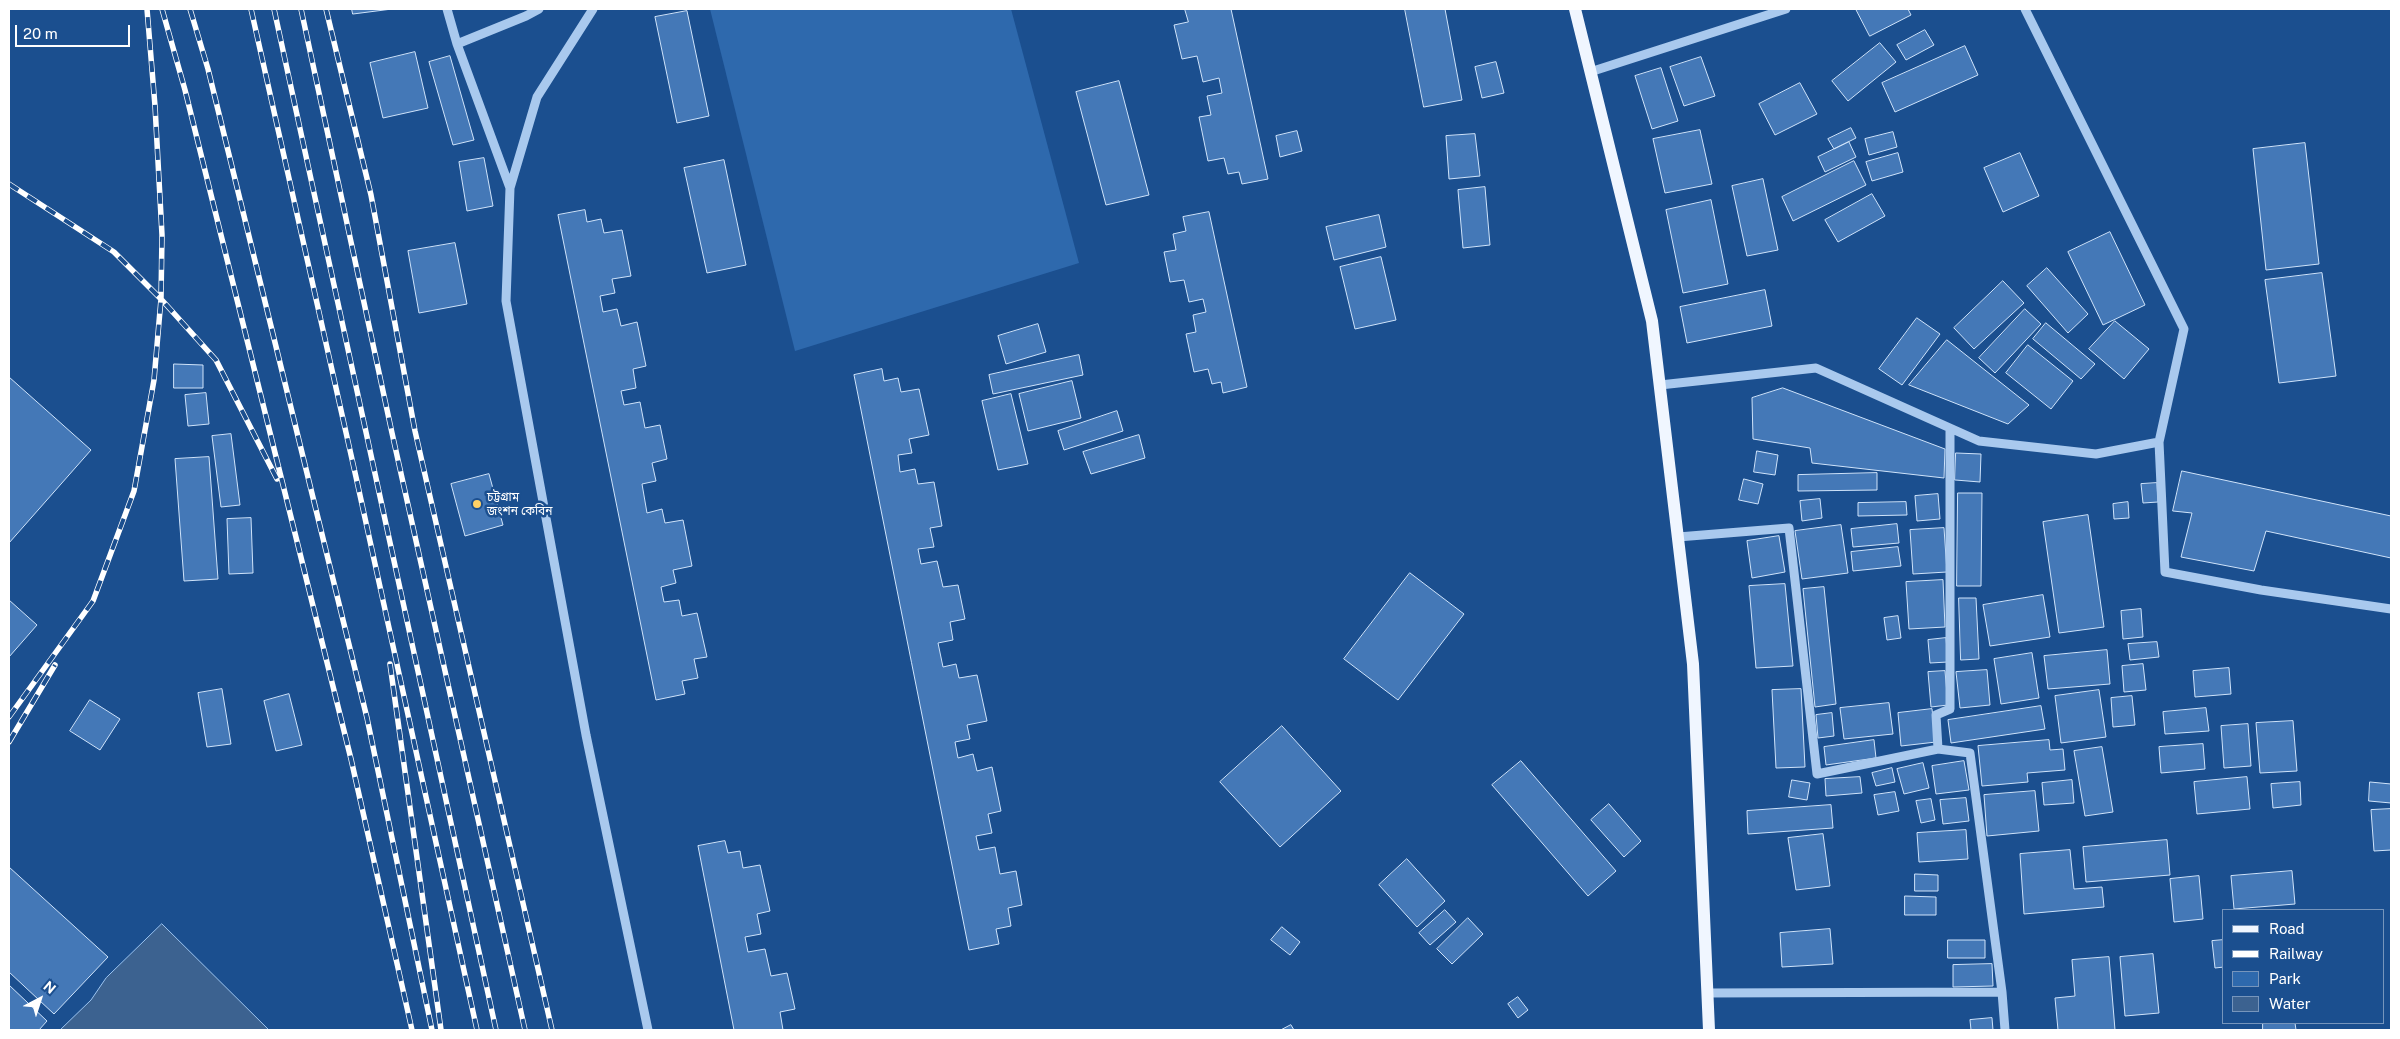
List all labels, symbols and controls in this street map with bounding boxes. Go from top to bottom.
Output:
scale bar [18,15,132,47]
text: 20 m [23,25,58,42]
place label: চট্টগ্রাম জংশন কেবিন [487,490,552,518]
marker: চট্টগ্রাম জংশন কেবিন [471,498,483,510]
legend [2222,909,2385,1024]
text: Road [2269,920,2305,937]
text: Railway [2269,945,2323,962]
text: Park [2269,970,2301,987]
north arrow [15,974,65,1024]
text: N [40,978,59,997]
text: Water [2269,995,2311,1012]

